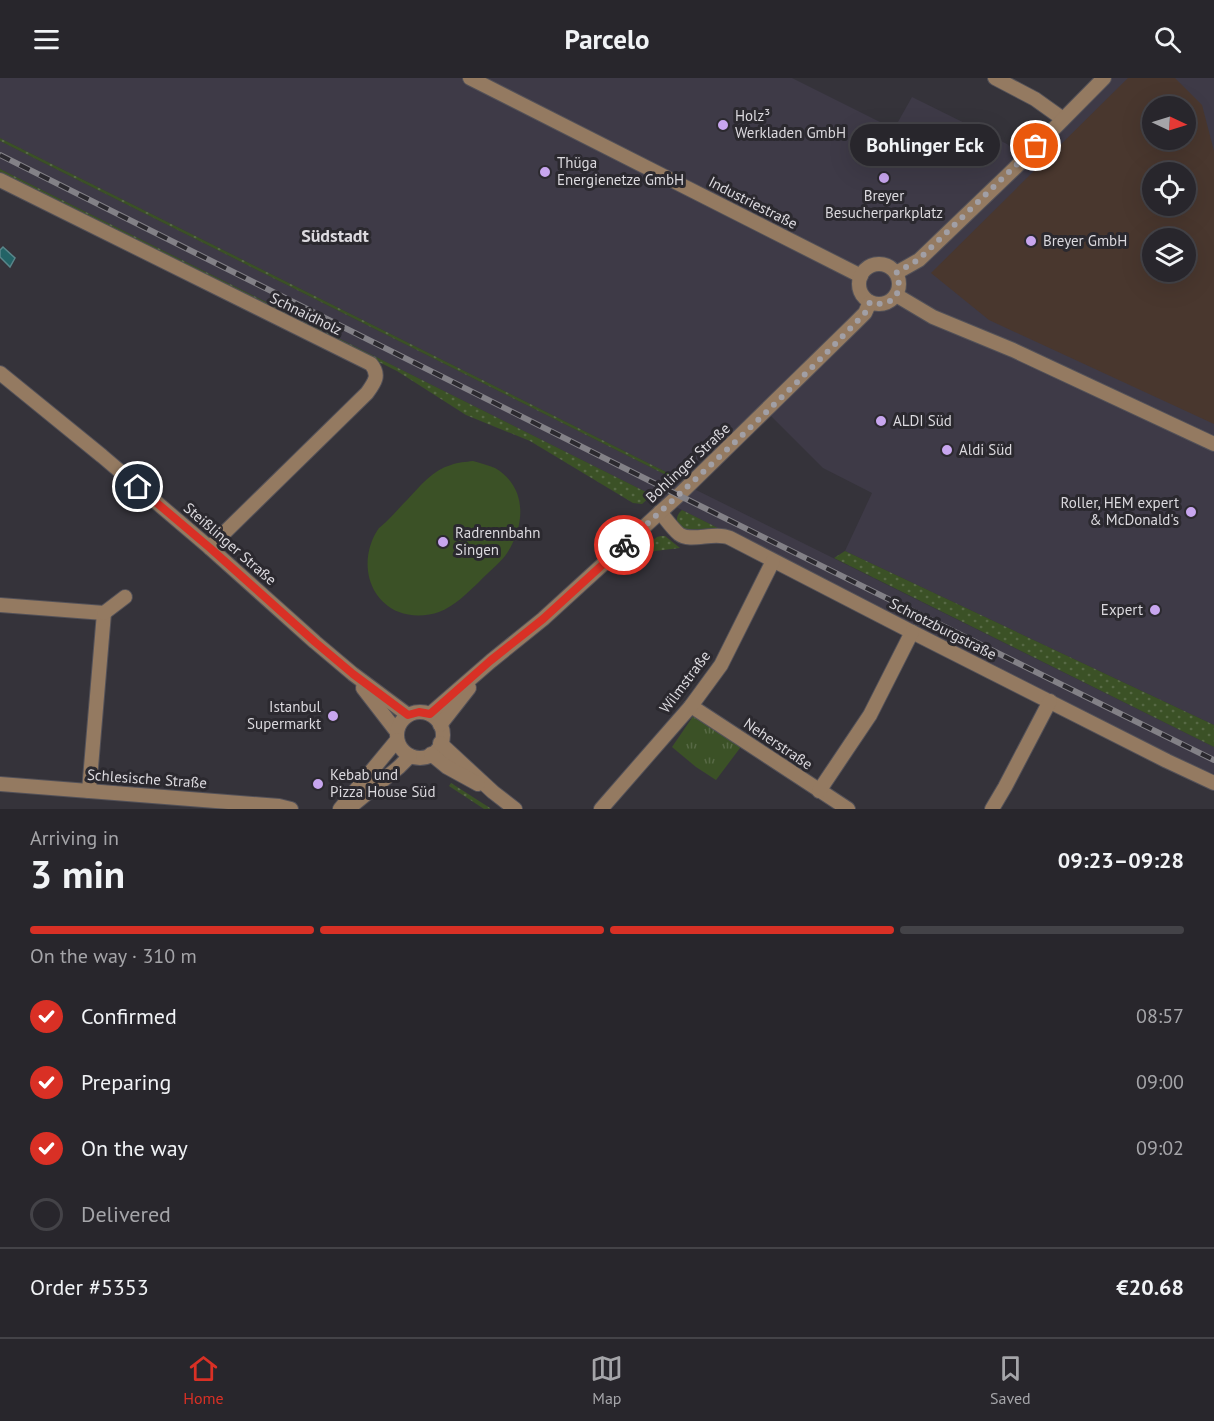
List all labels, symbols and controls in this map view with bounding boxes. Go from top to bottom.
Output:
text: Parcelo [565,22,649,56]
icon: menu [30,23,63,56]
icon: search [1151,23,1184,56]
north arrow [1142,96,1196,150]
map controls [1142,96,1196,282]
place label: Holz³ Werkladen GmbH [735,106,846,142]
marker: Holz³ Werkladen GmbH [716,118,730,132]
pin [1010,120,1061,171]
callout: Bohlinger Eck [850,125,1000,167]
icon: bag [1019,129,1052,162]
text: Bohlinger Eck [866,132,984,158]
place label: Thüga Energienetze GmbH [557,153,684,189]
button: locate [1142,162,1196,216]
marker: Thüga Energienetze GmbH [538,165,552,179]
marker: Breyer Besucherparkplatz [877,171,891,185]
street label: Industriestraße [706,172,801,233]
place label: Breyer Besucherparkplatz [825,186,943,222]
district label: Südstadt [301,224,370,247]
button: layers [1142,228,1196,282]
place label: Breyer GmbH [1043,231,1127,250]
marker: Breyer GmbH [1024,234,1038,248]
street label: Schnaidholz [267,288,345,339]
place label: ALDI Süd [893,411,952,430]
marker: ALDI Süd [874,414,888,428]
street label: Bohlinger Straße [642,419,734,507]
place label: Aldi Süd [959,440,1012,459]
marker: Aldi Süd [940,443,954,457]
pin [112,461,163,512]
icon: home [121,470,154,503]
place label: Roller, HEM expert & McDonald's [1061,493,1179,529]
street label: Steißlinger Straße [180,498,281,589]
marker: Roller, HEM expert & McDonald's [1184,505,1198,519]
courier [594,515,654,575]
place label: Radrennbahn Singen [455,523,540,559]
icon: bike [608,529,641,562]
marker: Radrennbahn Singen [436,535,450,549]
street label: Schrotzburgstraße [886,593,1000,664]
place label: Expert [1101,600,1143,619]
marker: Expert [1148,603,1162,617]
street label: Wilmstraße [655,647,714,717]
place label: Istanbul Supermarkt [247,697,322,733]
marker: Istanbul Supermarkt [326,709,340,723]
street label: Neherstraße [740,714,816,774]
street label: Schlesische Straße [86,765,208,792]
place label: Kebab und Pizza House Süd [330,765,436,801]
marker: Kebab und Pizza House Süd [311,777,325,791]
text: Arriving in [30,825,119,851]
text: 09:23–09:28 [1058,846,1184,874]
text: 3 min [30,848,125,899]
text: On the way · 310 m [30,943,197,969]
icon: check [30,1000,63,1033]
text: Confirmed [81,1002,177,1030]
text: 08:57 [1136,1003,1184,1029]
icon: check [30,1066,63,1099]
text: Preparing [81,1068,171,1096]
text: 09:00 [1136,1069,1184,1095]
icon: check [30,1132,63,1165]
text: On the way [81,1134,188,1162]
text: 09:02 [1136,1135,1184,1161]
text: Delivered [81,1200,171,1228]
text: Order #5353 [30,1273,149,1301]
text: €20.68 [1116,1273,1184,1301]
tab: Home [183,1352,224,1408]
tab: Map [590,1352,623,1408]
tab: Saved [990,1352,1031,1408]

